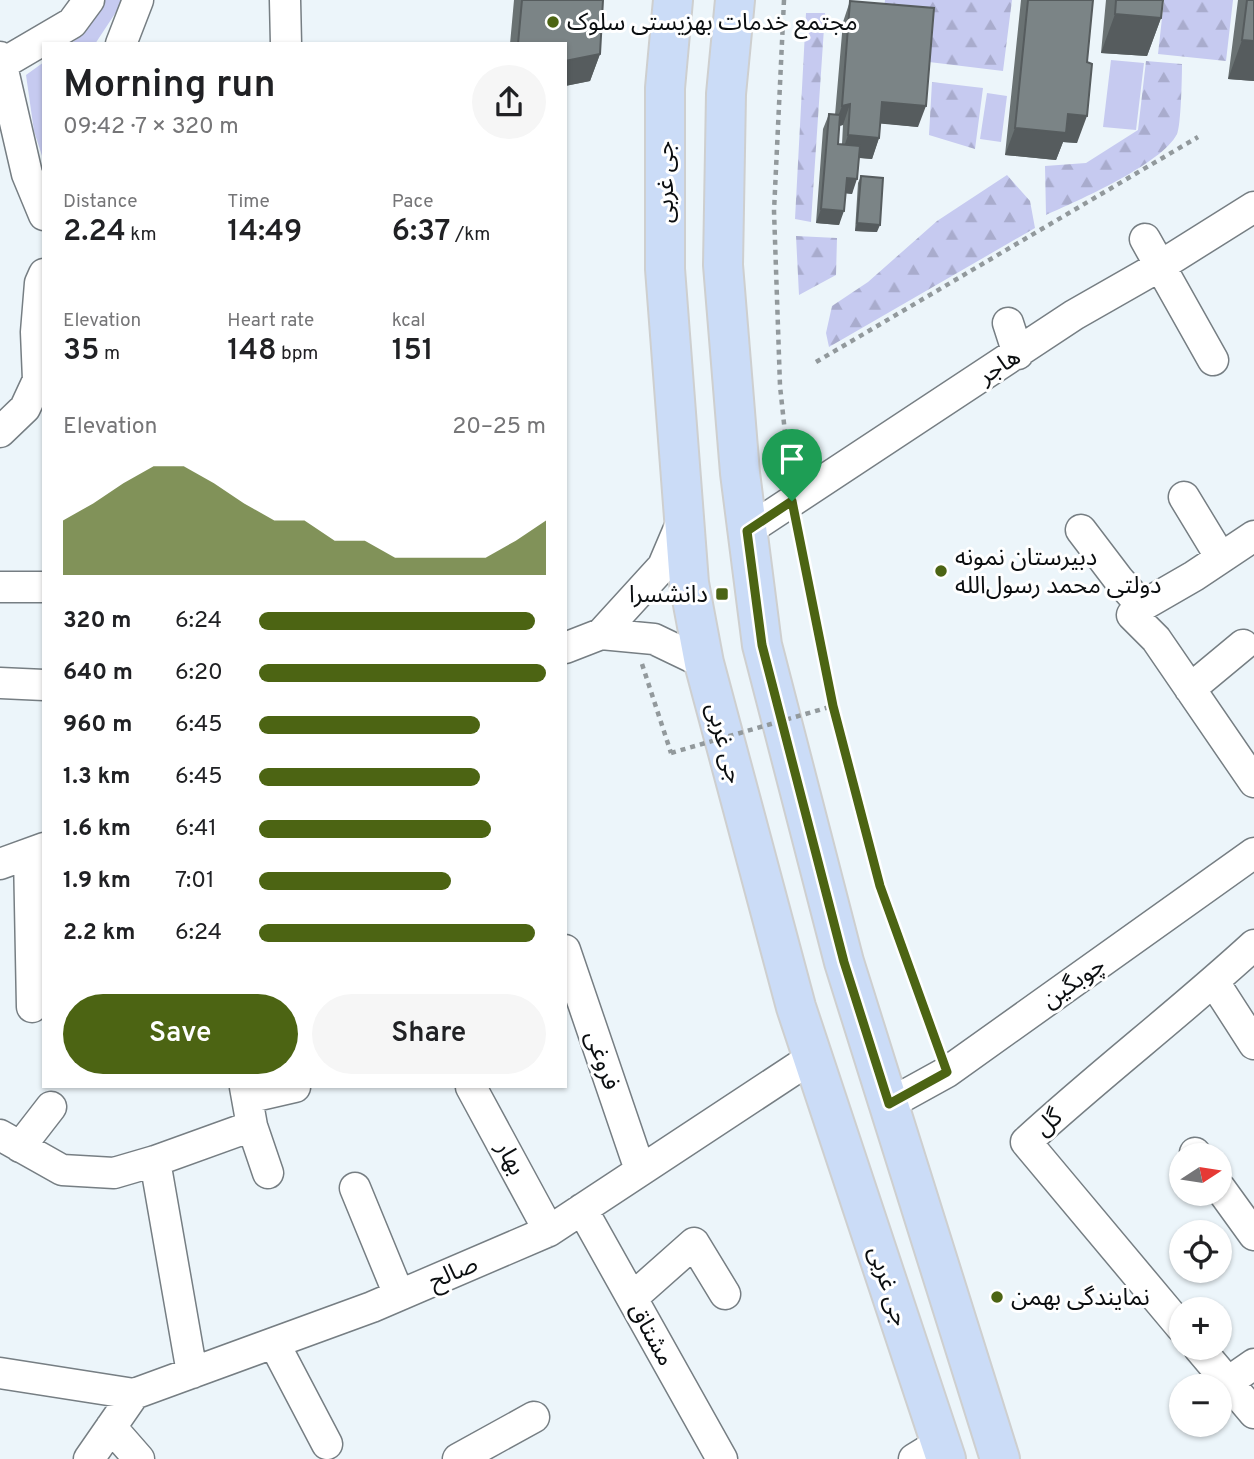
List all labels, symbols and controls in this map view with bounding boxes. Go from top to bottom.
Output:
place label: مجتمع خدمات بهزیستی سلوک [567,9,858,39]
marker: مجتمع خدمات بهزیستی سلوک [545,14,561,30]
text: Morning run [63,62,276,111]
button: share [472,65,546,139]
text: 09:42 · 7 × 320 m [63,113,239,142]
street label: جی غربی [652,141,682,223]
text: Distance [63,190,138,214]
text: Time [227,190,270,214]
text: Pace [392,190,433,214]
text: 2.24 [63,214,126,251]
text: 14:49 [227,214,302,251]
text: 6:37 [392,214,451,251]
text: km [126,223,157,247]
text: /km [451,223,490,247]
text: Elevation [63,309,141,333]
text: Heart rate [227,309,314,333]
text: kcal [392,309,425,333]
text: 35 [63,333,99,370]
text: 148 [227,333,277,370]
text: 151 [392,333,434,370]
text: m [99,342,120,366]
text: bpm [277,342,318,366]
street label: هاجر [972,343,1027,393]
text: Elevation [63,413,158,442]
text: 20–25 m [452,413,546,442]
pin [762,429,822,501]
icon: arrive [773,440,811,478]
place label: دبیرستان نمونه دولتی محمد رسول‌الله [955,544,1162,602]
marker: دبیرستان نمونه دولتی محمد رسول‌الله [933,563,949,579]
place label: دانشسرا [629,581,708,611]
marker: دانشسرا [714,586,730,602]
text: 320 m [63,607,131,636]
text: 6:24 [175,607,222,636]
text: 640 m [63,659,133,688]
text: 6:20 [175,659,223,688]
street label: جی غربی [698,700,748,787]
text: 960 m [63,711,132,740]
text: 6:45 [175,711,222,740]
text: 1.3 km [63,763,130,792]
text: 6:45 [175,763,222,792]
text: 1.6 km [63,815,131,844]
text: 6:41 [175,815,217,844]
text: 1.9 km [63,867,131,896]
text: 7:01 [175,867,215,896]
text: 2.2 km [63,919,136,948]
text: 6:24 [175,919,222,948]
street label: چوبگین [1037,951,1112,1016]
button: Save [63,994,298,1074]
button: Share [312,994,546,1074]
street label: فروغی [577,1027,625,1094]
street label: گل [1029,1102,1070,1144]
street label: بهار [487,1136,531,1181]
north arrow [1169,1143,1232,1206]
map controls [1169,1143,1232,1437]
button: locate [1169,1220,1232,1283]
street label: جی غربی [860,1243,914,1330]
street label: صالح [425,1250,483,1298]
place label: نمایندگی بهمن [1011,1284,1150,1314]
marker: نمایندگی بهمن [989,1289,1005,1305]
button: + [1169,1297,1232,1360]
street label: مشتاق [621,1298,680,1372]
button: − [1169,1374,1232,1437]

